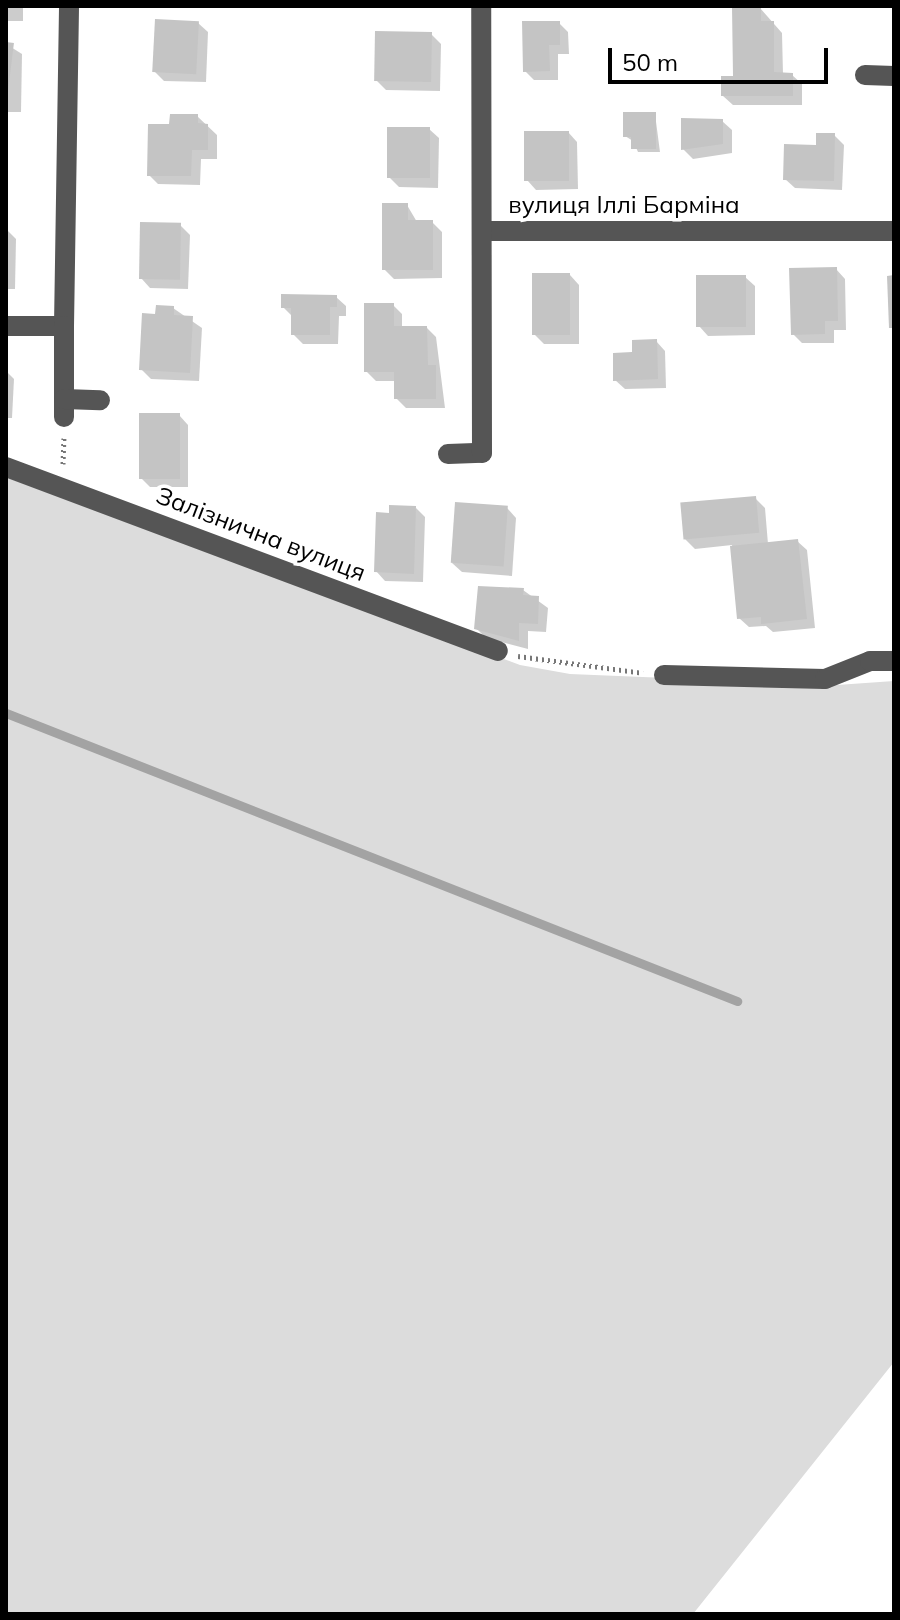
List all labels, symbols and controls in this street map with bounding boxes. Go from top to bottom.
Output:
scale bar [612,32,832,82]
text: 50 m [622,47,678,77]
street label: вулиця Іллі Барміна [508,191,740,219]
street label: Залізнична вулиця [152,481,370,587]

